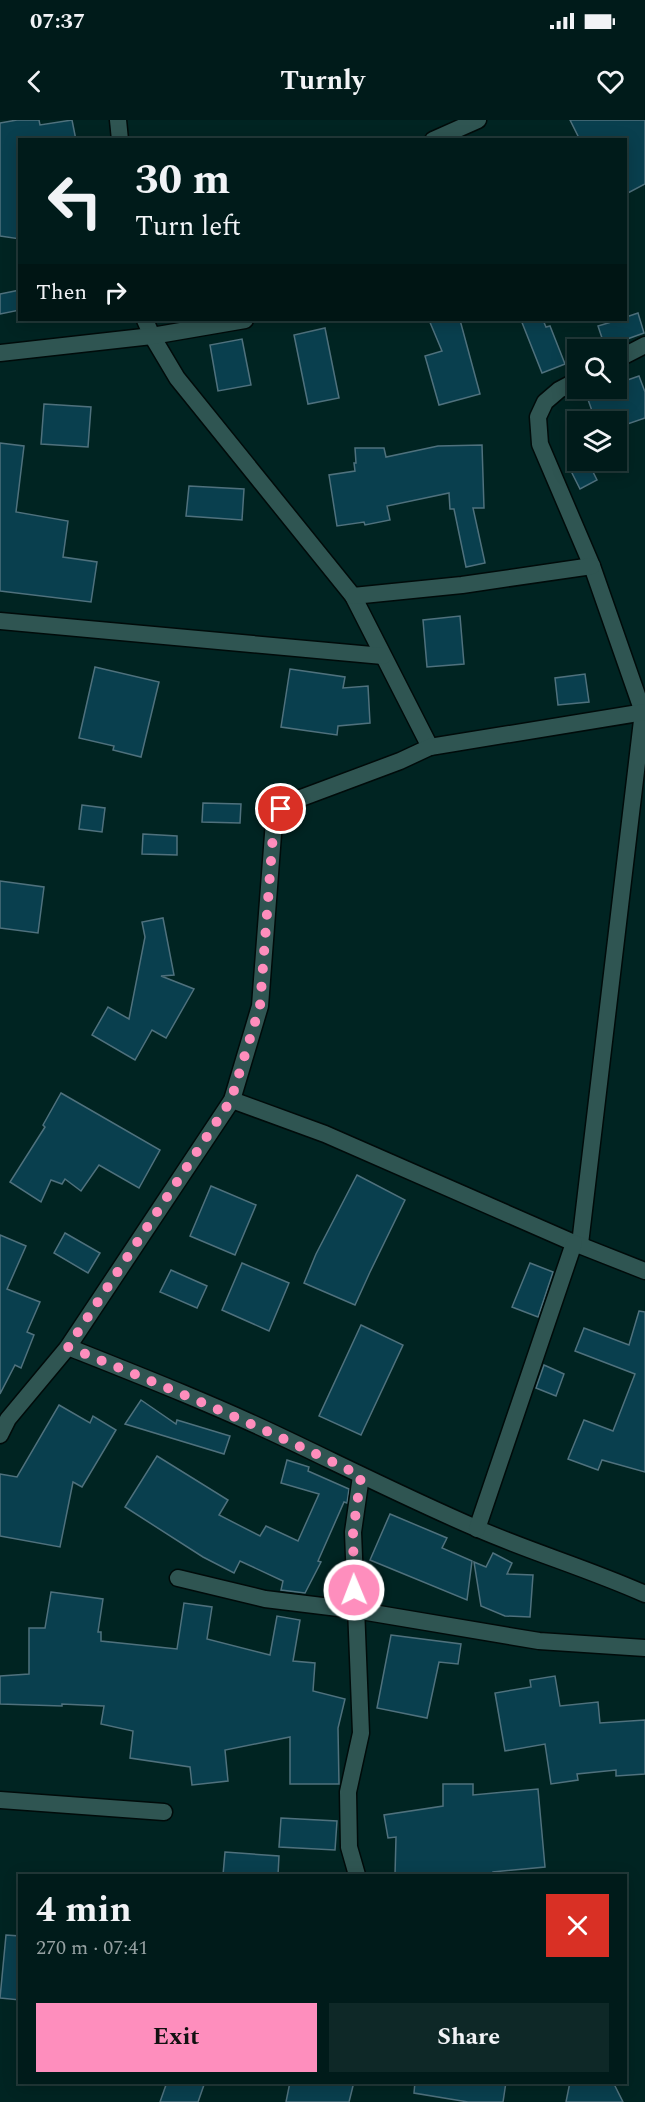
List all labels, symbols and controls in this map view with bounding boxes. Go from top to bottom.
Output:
text: 07:37 [30,5,85,38]
text: Turnly [280,60,365,102]
icon: back [18,65,51,98]
icon: heart [594,65,627,98]
text: 30 m [135,149,230,212]
icon: left [36,162,114,240]
text: Turn left [135,206,241,248]
text: Then [36,276,87,309]
icon: right [99,276,132,309]
map controls [567,339,627,471]
button: search [567,339,627,399]
button: layers [567,411,627,471]
pin [255,783,306,834]
icon: arrive [264,792,297,825]
position arrow [322,1558,386,1622]
text: 4 min [36,1883,132,1938]
button: close [546,1894,609,1957]
text: 270 m · 07:41 [36,1933,148,1963]
button: Exit [36,2003,317,2072]
button: Share [329,2003,609,2072]

